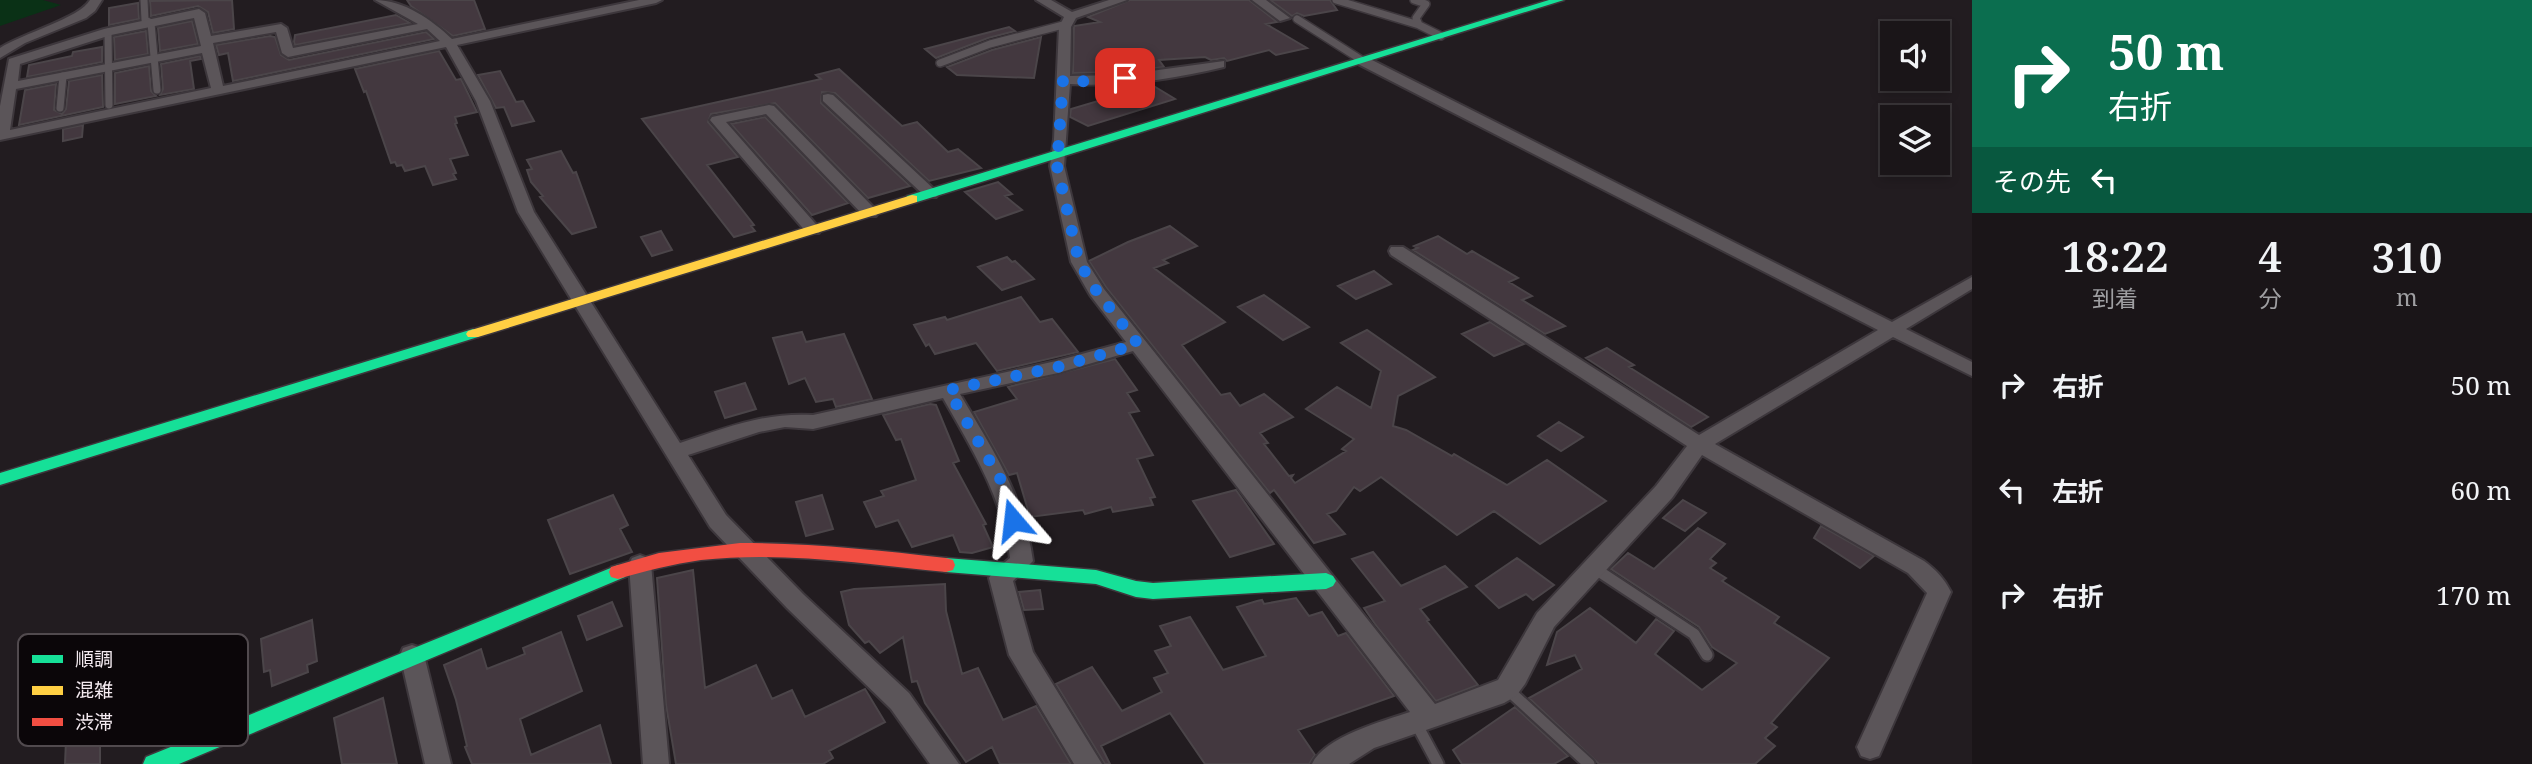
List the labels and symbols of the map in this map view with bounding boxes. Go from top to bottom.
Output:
pin [1095,48,1155,108]
position arrow [976,483,1050,557]
legend [18,634,248,746]
text: 順調 [75,646,113,672]
text: 混雑 [75,677,113,703]
text: 渋滞 [75,709,113,735]

